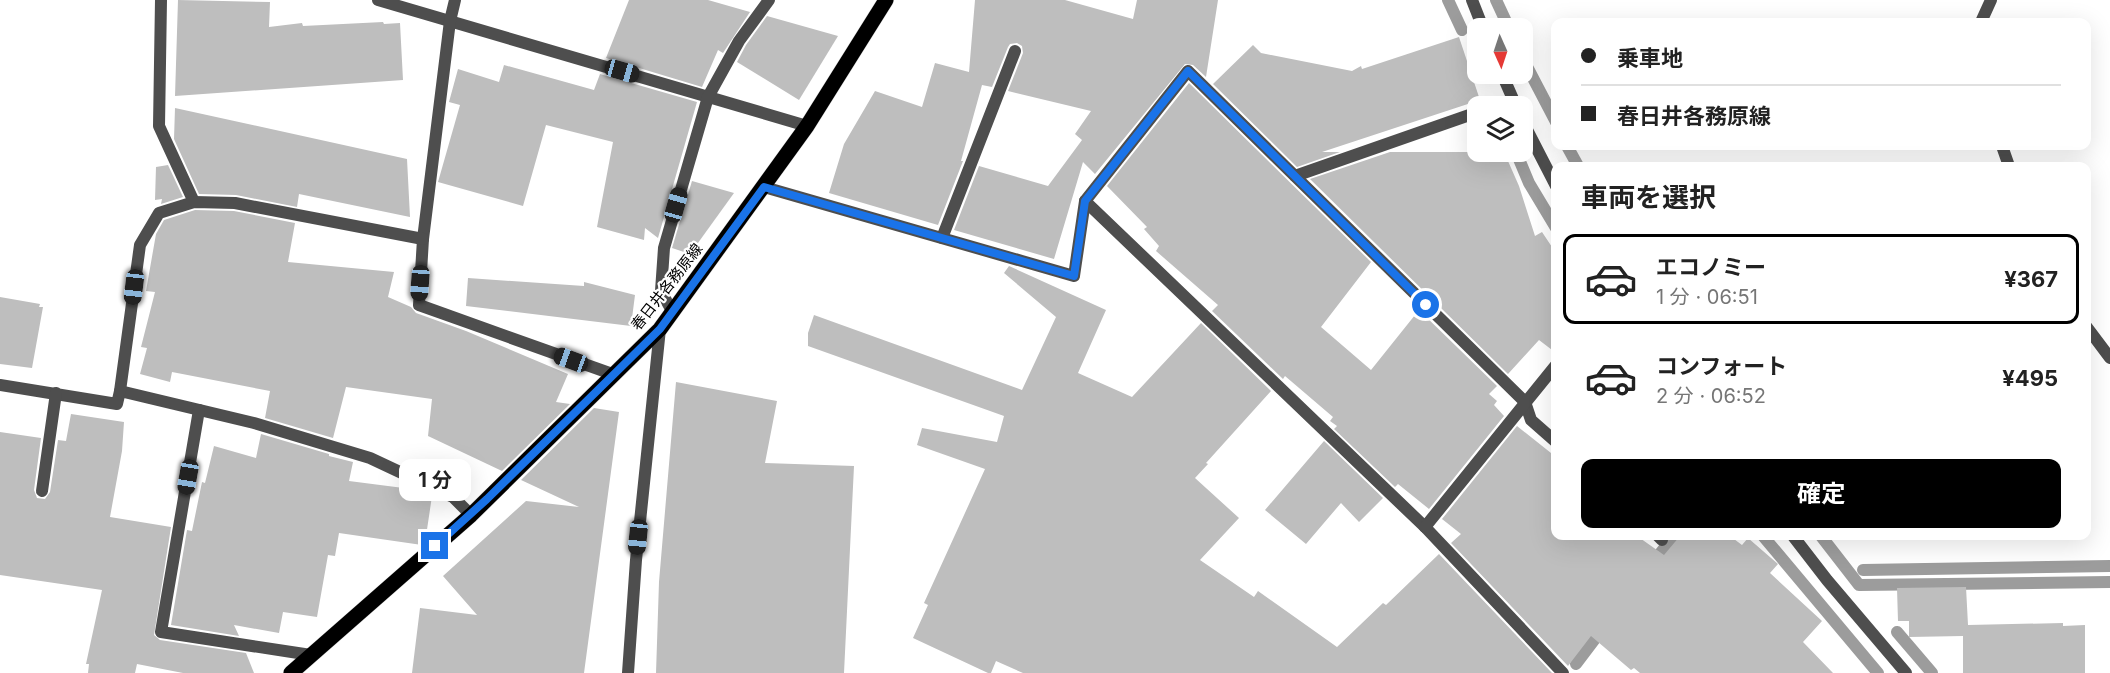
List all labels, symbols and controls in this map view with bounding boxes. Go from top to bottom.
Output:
north arrow [1467,18,1533,84]
map controls [1467,18,1533,162]
text: 乗車地 [1617,45,1683,71]
car [602,57,642,85]
button: layers [1467,96,1533,162]
text: 春日井各務原線 [1617,103,1771,129]
text: 車両を選択 [1581,181,1716,214]
car [662,185,690,225]
street label: 春日井各務原線 [627,239,706,334]
icon: car [1584,252,1638,306]
text: エコノミー [1656,254,1766,280]
car [410,264,430,302]
text: ¥367 [2004,266,2058,292]
car [123,268,145,306]
text: 1 分 · 06:51 [1656,285,1758,309]
route start [1412,291,1439,318]
car [551,345,591,375]
icon: car [1584,351,1638,405]
text: コンフォート [1656,353,1787,379]
text: ¥495 [2002,365,2058,391]
text: 2 分 · 06:52 [1656,384,1766,408]
car [176,458,200,496]
callout: 1 分 [399,459,471,501]
button: 確定 [1581,459,2061,528]
text: 1 分 [418,468,452,492]
car [627,518,649,556]
route end [421,532,448,559]

